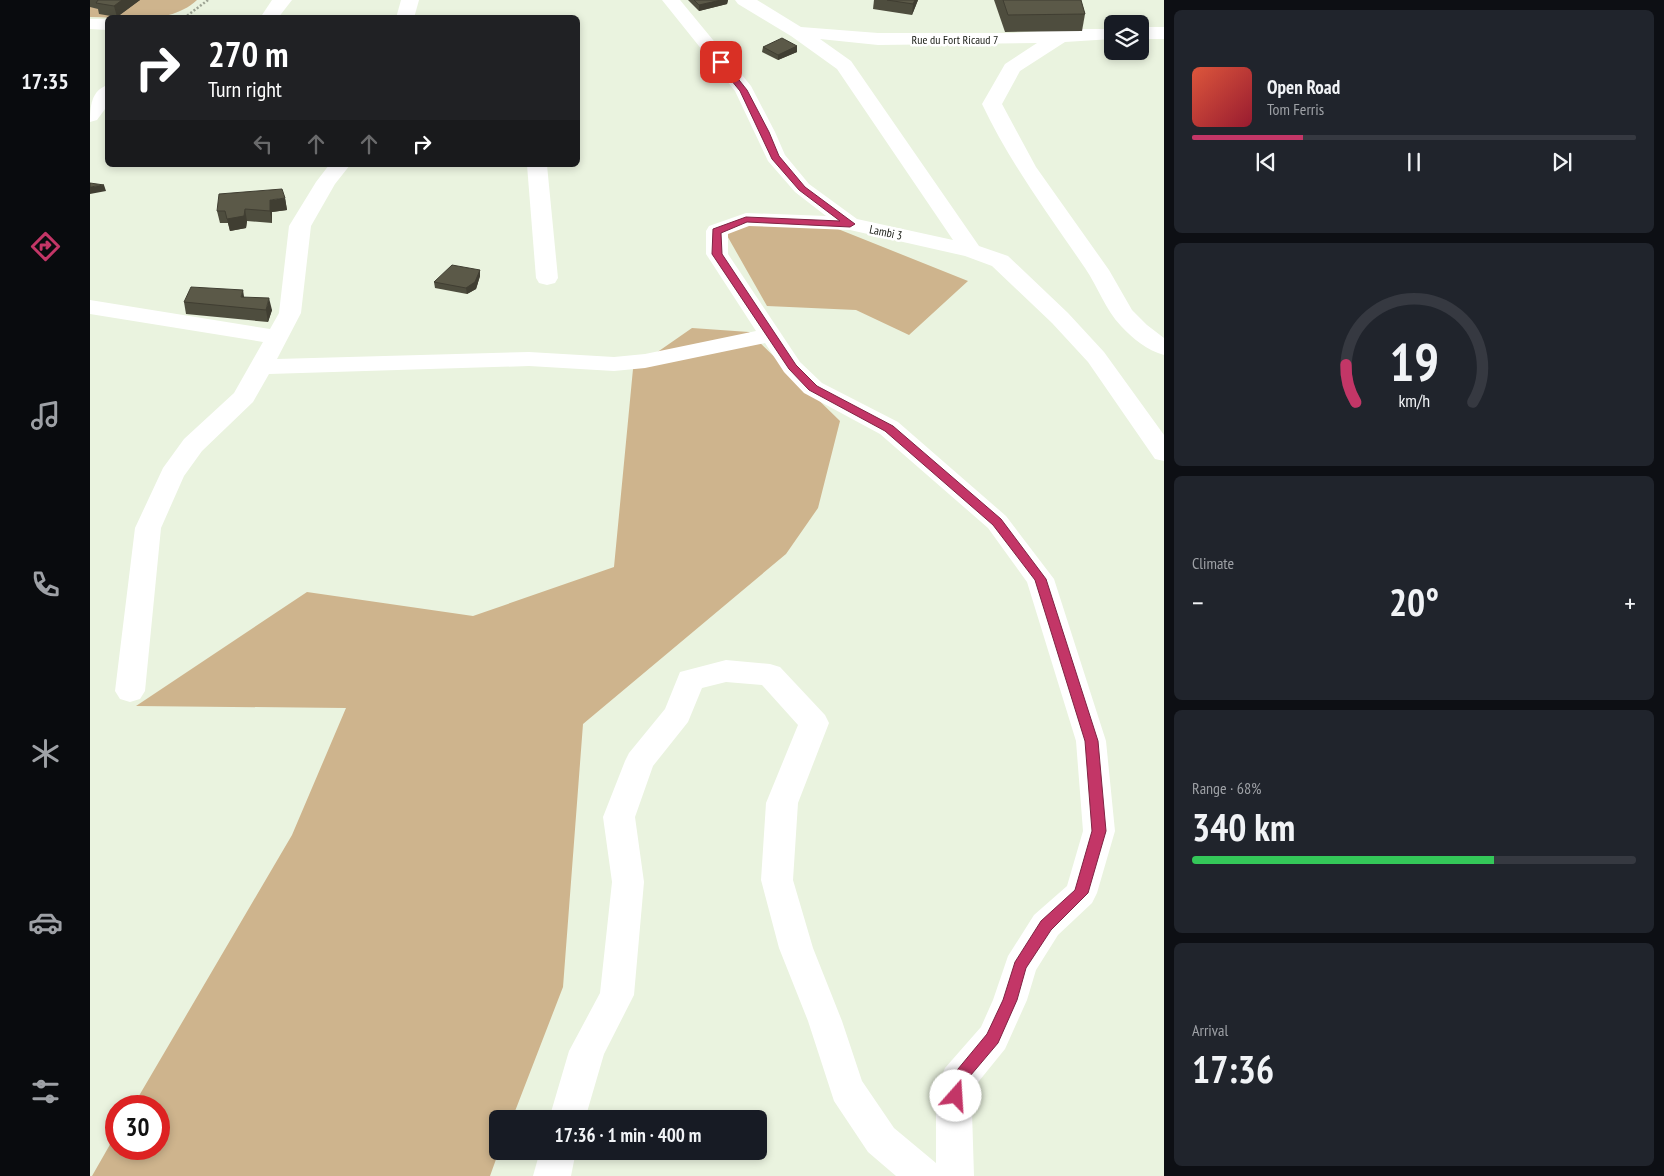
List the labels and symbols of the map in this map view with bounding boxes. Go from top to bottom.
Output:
street label: Rue du Fort Ricaud 7 [912,32,998,47]
pin [700,41,742,83]
street label: Lambi 3 [868,221,904,243]
position arrow [929,1069,981,1121]
speed limit sign: 30 [105,1095,170,1160]

